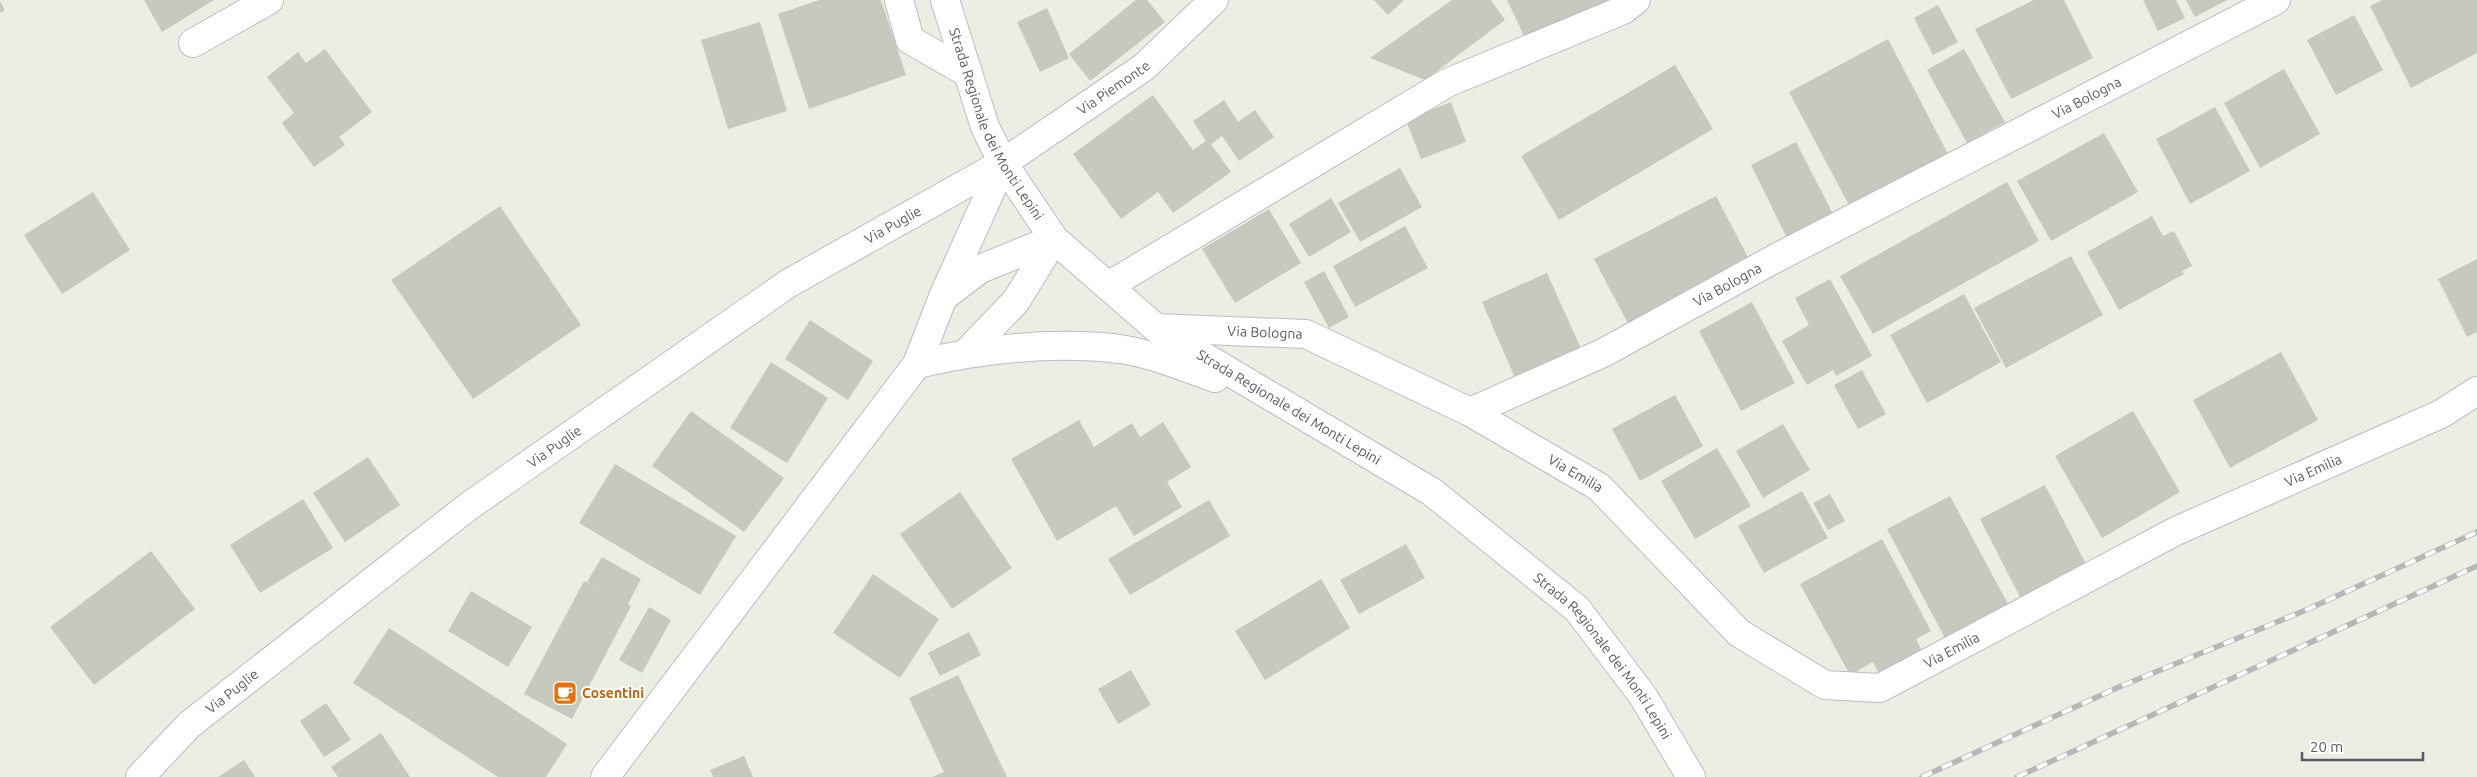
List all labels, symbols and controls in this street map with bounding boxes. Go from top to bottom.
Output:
street label: Strada Regionale dei Monti Lepini [946,26,1047,223]
street label: Via Piemonte [1074,58,1153,118]
street label: Via Bologna [2049,73,2124,122]
street label: Via Puglie [862,203,924,247]
street label: Via Bologna [1690,260,1764,310]
street label: Via Bologna [1227,323,1303,342]
street label: Strada Regionale dei Monti Lepini [1194,346,1384,468]
street label: Via Puglie [524,422,585,471]
street label: Via Emilia [1545,451,1606,496]
street label: Via Emilia [2282,451,2344,490]
street label: Strada Regionale dei Monti Lepini [1531,569,1675,742]
street label: Via Emilia [1921,629,1982,671]
street label: Via Puglie [202,666,261,717]
cafe icon: Cosentini [552,680,578,706]
place label: Cosentini [582,685,644,701]
scale bar [2302,730,2423,762]
text: 20 m [2310,738,2343,755]

